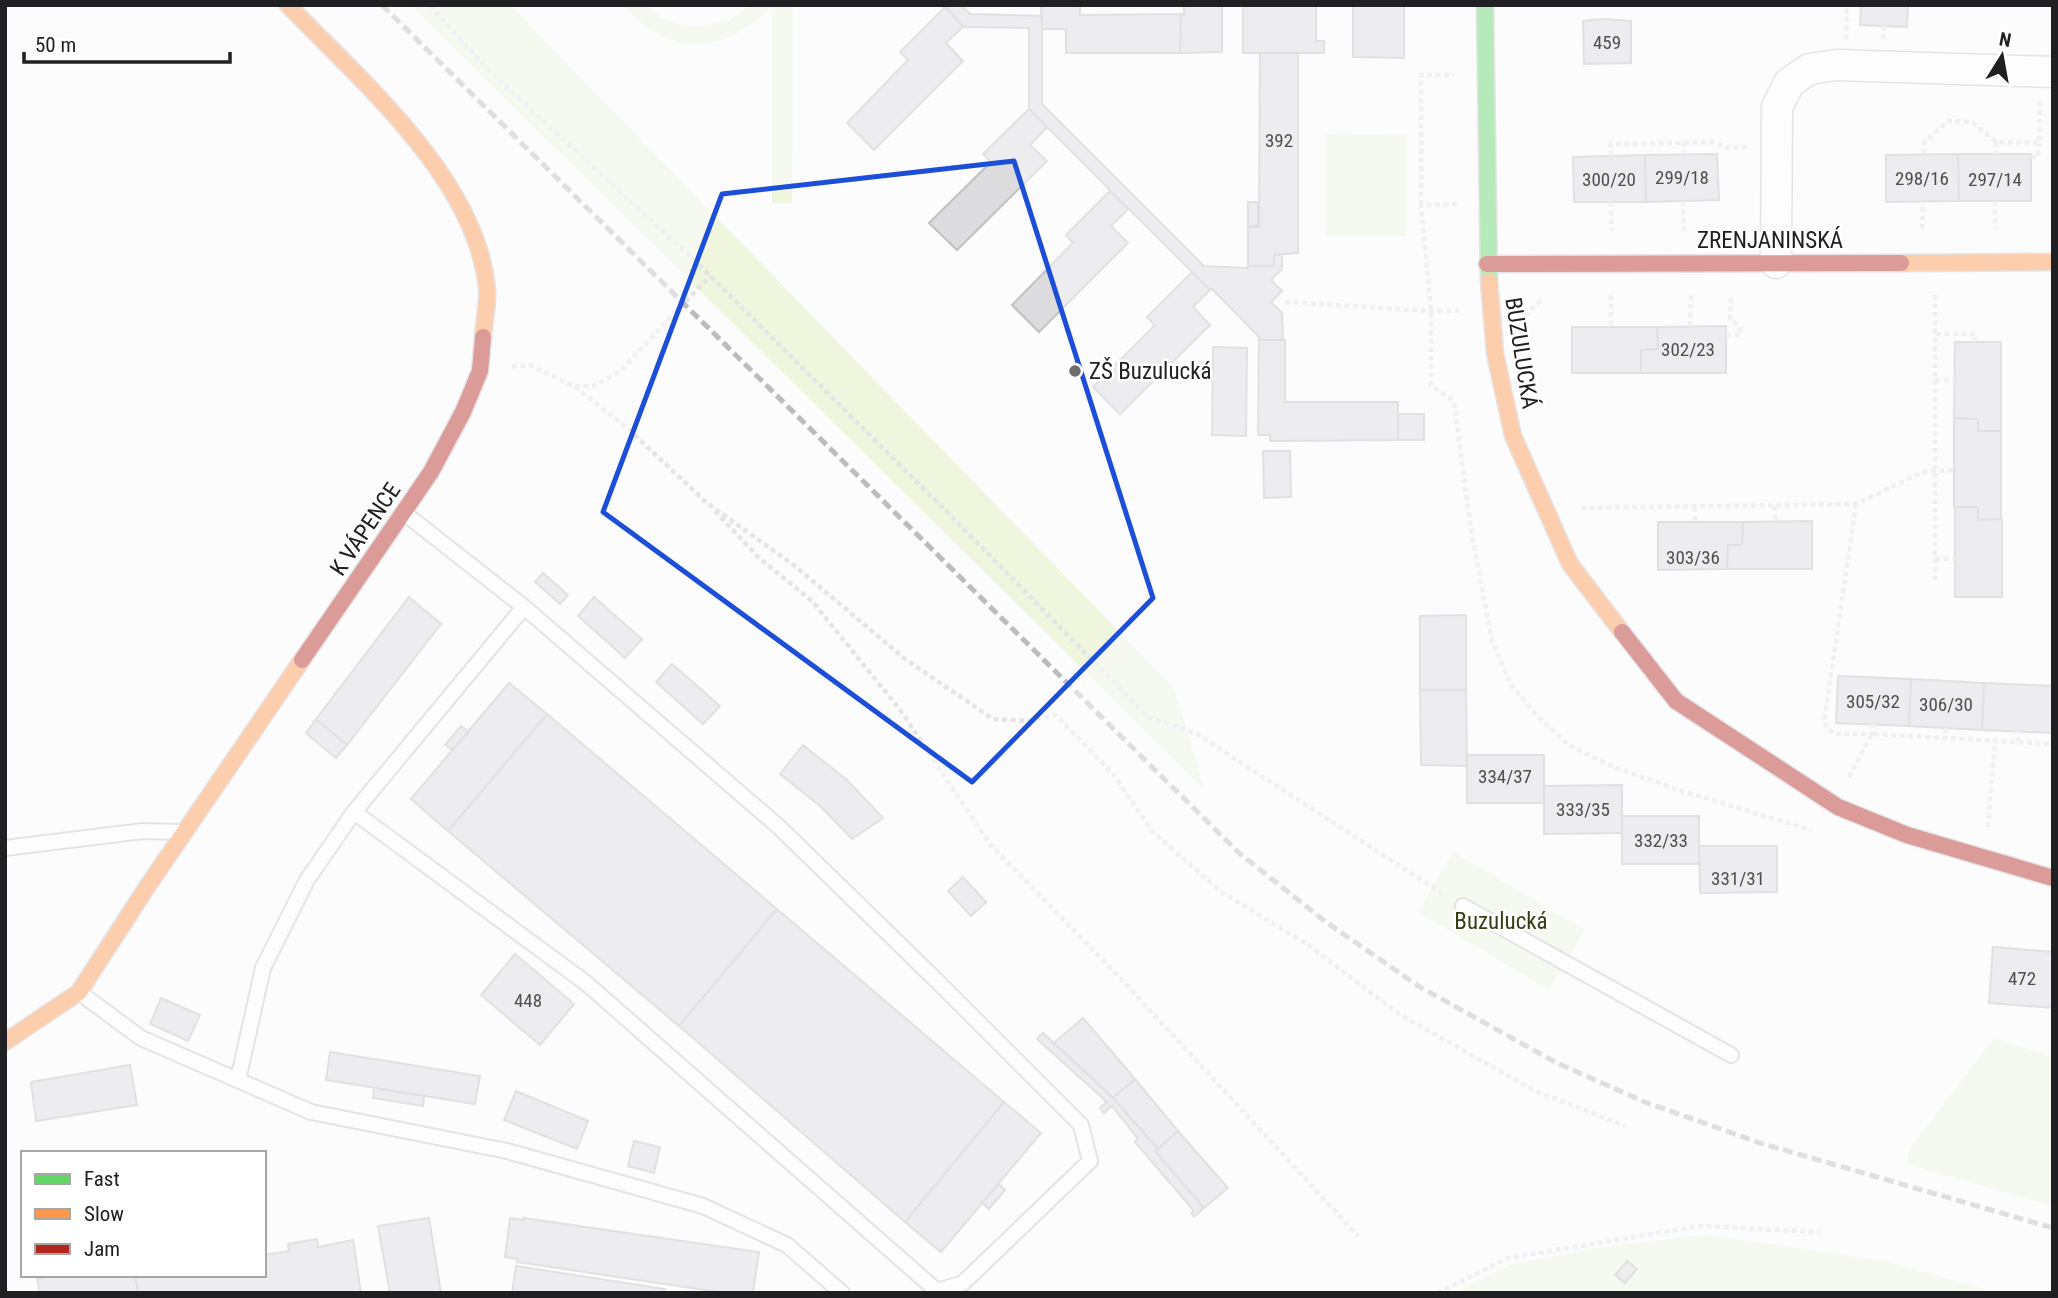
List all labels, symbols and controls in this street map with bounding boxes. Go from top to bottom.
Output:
scale bar [24,21,231,65]
north arrow [1967,21,2037,91]
text: N [1997,27,2013,52]
house number: 459 [1593,31,1621,54]
text: 50 m [35,33,76,57]
house number: 392 [1265,129,1293,152]
house number: 299/18 [1655,166,1709,189]
house number: 298/16 [1895,167,1949,190]
house number: 300/20 [1582,168,1636,191]
house number: 297/14 [1968,168,2022,191]
street label: ZRENJANINSKÁ [1697,226,1843,254]
street label: BUZULUCKÁ [1499,295,1545,411]
house number: 302/23 [1661,338,1715,361]
place label: ZŠ Buzulucká [1089,357,1212,385]
marker: ZŠ Buzulucká [1067,363,1083,379]
street label: K VÁPENCE [324,477,406,581]
house number: 303/36 [1666,546,1720,569]
house number: 305/32 [1846,690,1900,713]
house number: 306/30 [1919,693,1973,716]
house number: 334/37 [1478,765,1532,788]
house number: 333/35 [1556,798,1610,821]
house number: 332/33 [1634,829,1688,852]
house number: 331/31 [1711,867,1765,890]
park label: Buzulucká [1454,908,1548,935]
house number: 472 [2008,967,2036,990]
house number: 448 [514,989,542,1012]
legend [21,1151,266,1277]
text: Fast [84,1167,120,1191]
text: Slow [84,1202,124,1226]
text: Jam [84,1237,120,1261]

